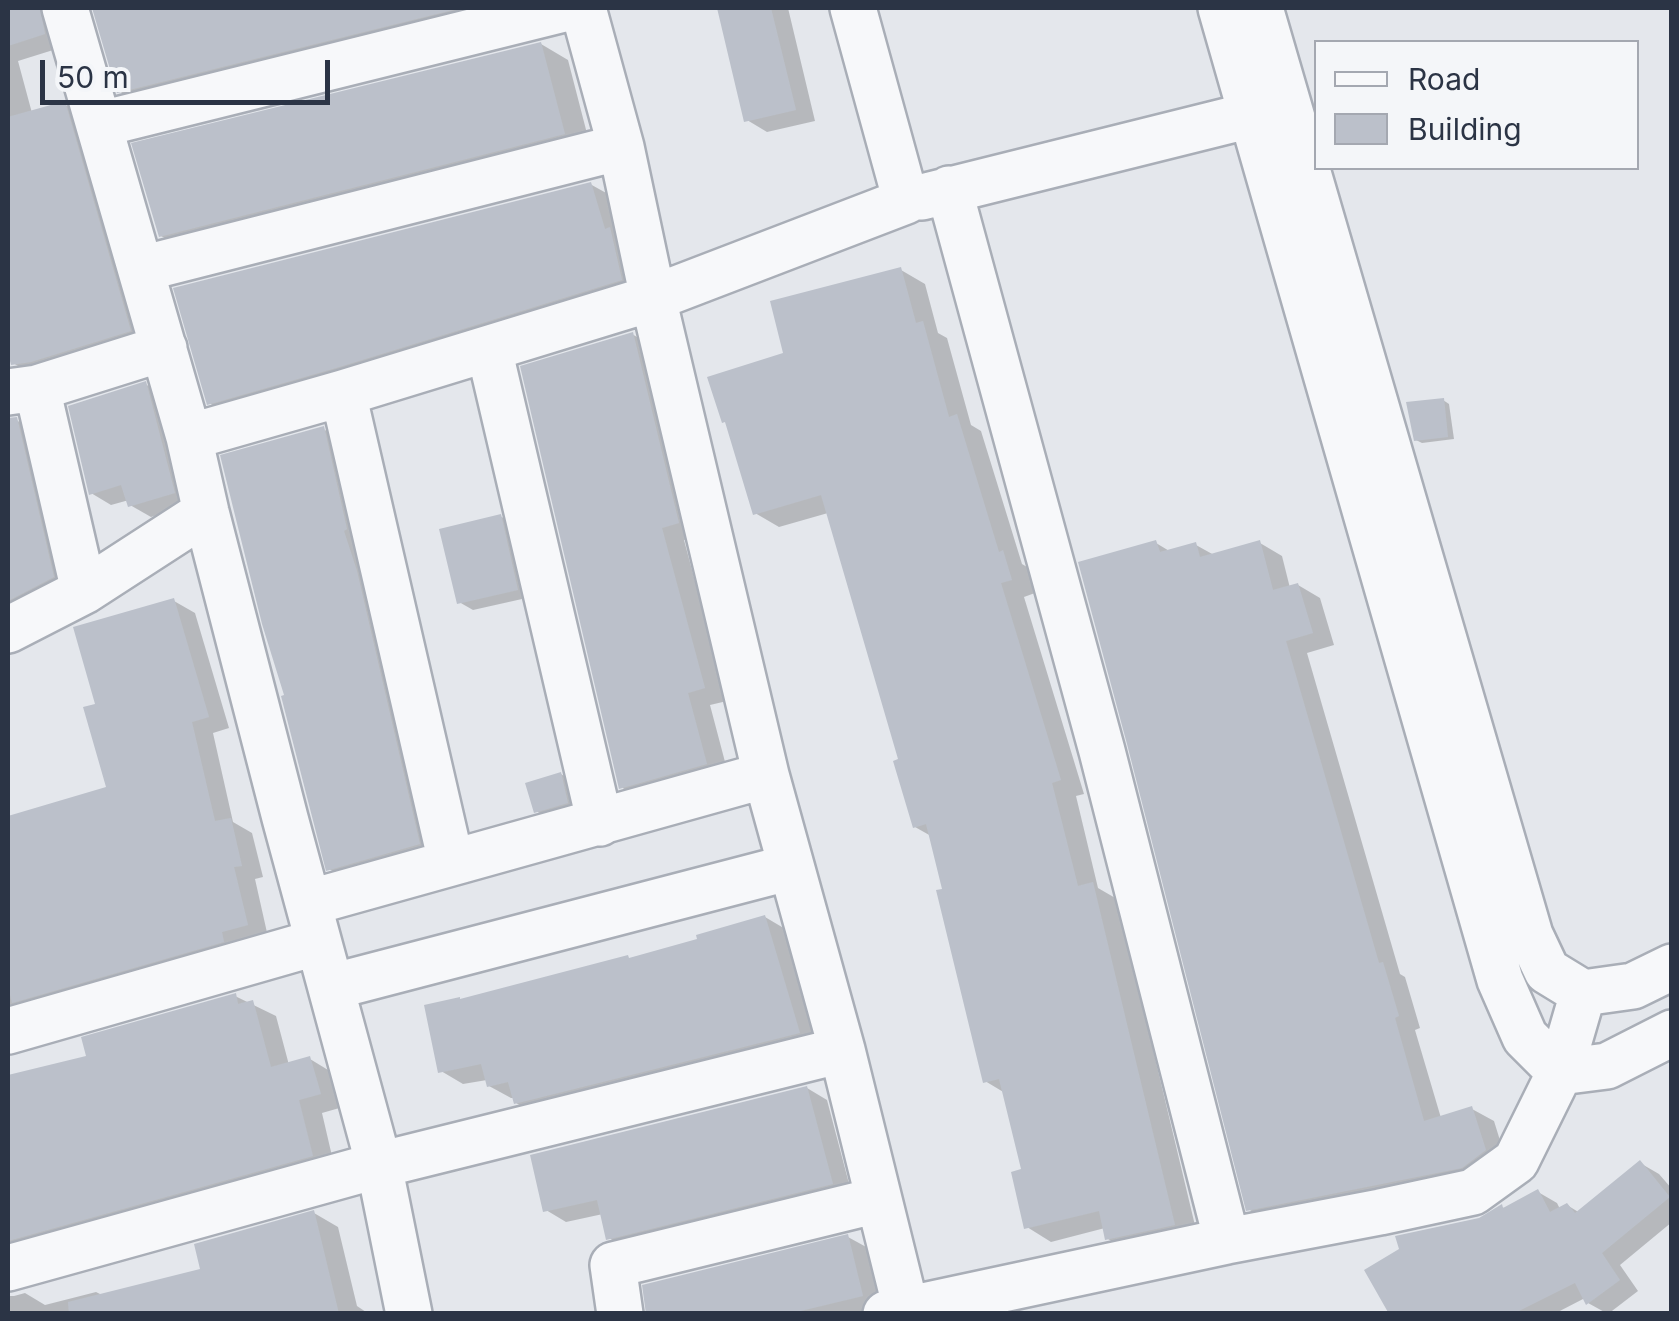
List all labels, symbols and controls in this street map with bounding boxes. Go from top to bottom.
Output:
scale bar [45,40,335,102]
legend [1314,40,1639,170]
text: 50 m [57,59,129,95]
text: Road [1408,61,1480,97]
text: Building [1408,111,1522,147]

